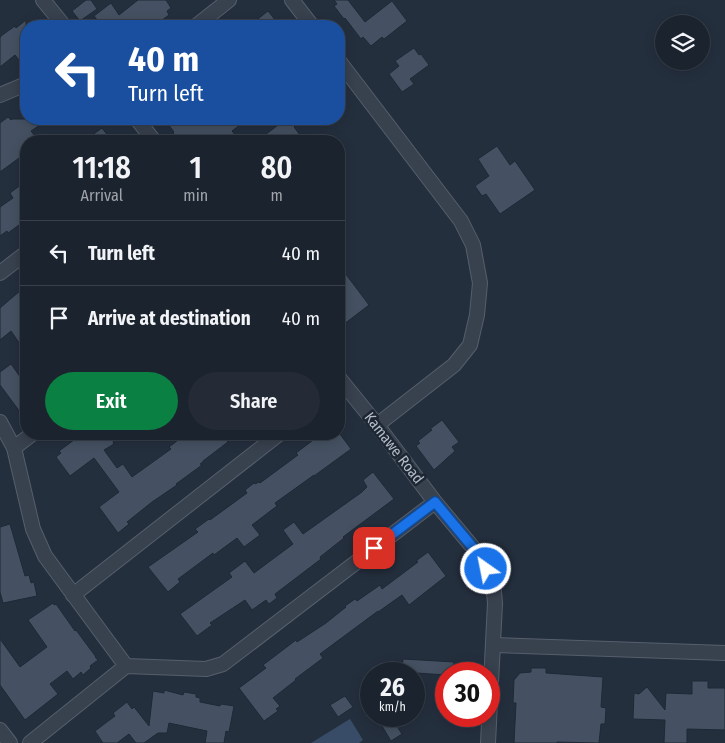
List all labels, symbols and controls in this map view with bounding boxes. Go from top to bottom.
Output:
map controls [655,15,710,70]
button: layers [655,15,710,70]
text: 40 m [128,38,199,80]
icon: left [45,40,110,105]
text: Turn left [128,80,204,107]
text: 11:18 [73,150,131,186]
text: 1 [190,150,202,186]
text: 80 [261,150,292,186]
text: Arrival [80,186,123,205]
text: min [183,186,208,205]
text: m [270,186,283,205]
icon: left [45,239,73,267]
text: Turn left [88,242,155,265]
text: 40 m [282,242,320,265]
icon: arrive [45,304,73,332]
text: Arrive at destination [88,307,251,330]
text: 40 m [282,307,320,330]
button: Exit [45,372,178,430]
button: Share [188,372,320,430]
street label: Kamawe Road [360,409,428,487]
pin [353,527,395,569]
icon: arrive [360,534,388,562]
position arrow [459,542,511,594]
speed limit sign: 30 [435,662,500,727]
text: 26 [380,673,405,703]
text: km/h [379,700,406,714]

